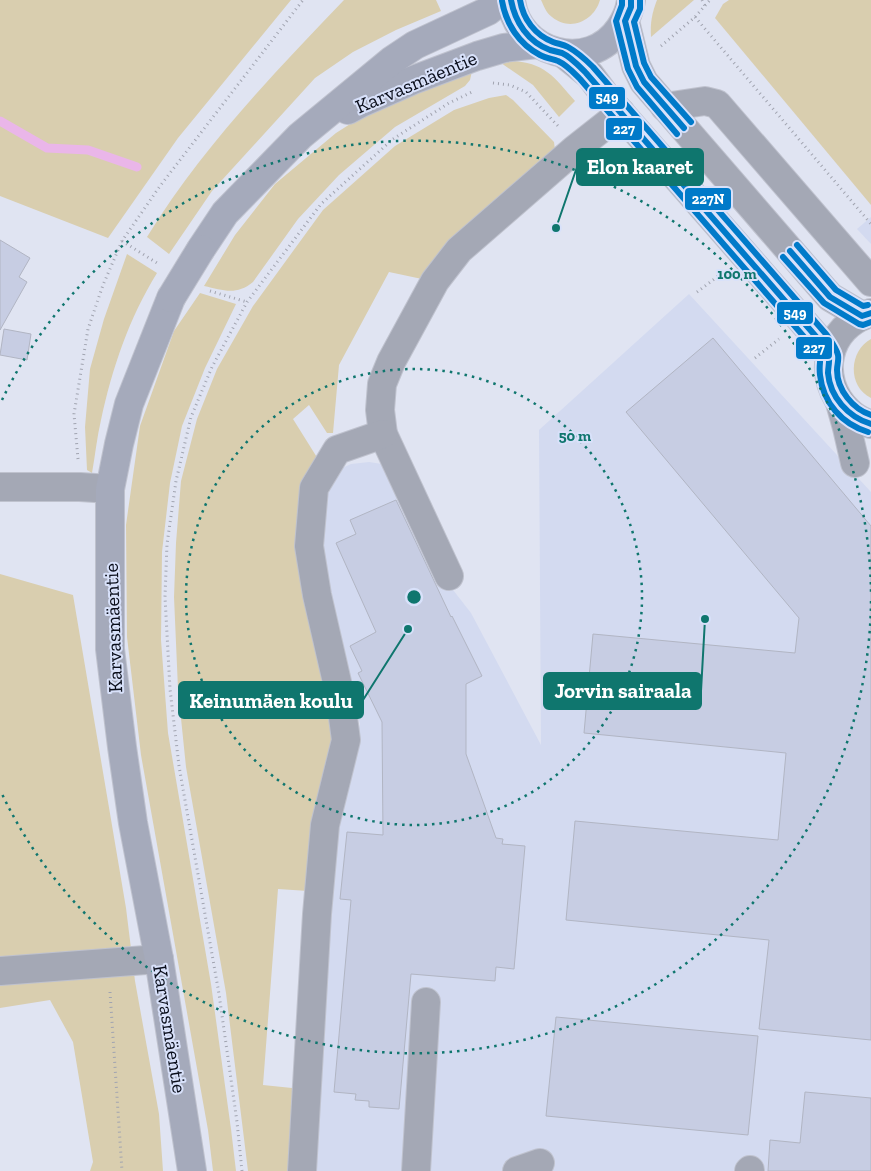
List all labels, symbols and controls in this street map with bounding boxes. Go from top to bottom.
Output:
street label: Karvasmäentie [352,46,480,118]
line badge: 549 [588,86,626,110]
text: 549 [596,89,619,106]
line badge: 227 [605,117,643,141]
text: 227 [613,121,635,138]
callout: Elon kaaret [577,149,703,185]
text: Elon kaaret [587,154,694,179]
line badge: 227N [684,187,732,211]
text: 227N [692,191,725,208]
text: 100 m [717,265,757,283]
line badge: 549 [776,301,814,325]
text: 549 [784,305,807,322]
line badge: 227 [795,336,833,360]
text: 227 [803,340,825,357]
text: 50 m [559,427,591,445]
street label: Karvasmäentie [99,563,127,693]
centre of rings [405,588,423,606]
callout: Jorvin sairaala [544,673,701,709]
text: Jorvin sairaala [554,678,692,703]
callout: Keinumäen koulu [179,682,363,718]
text: Keinumäen koulu [189,688,353,713]
street label: Karvasmäentie [148,963,192,1095]

